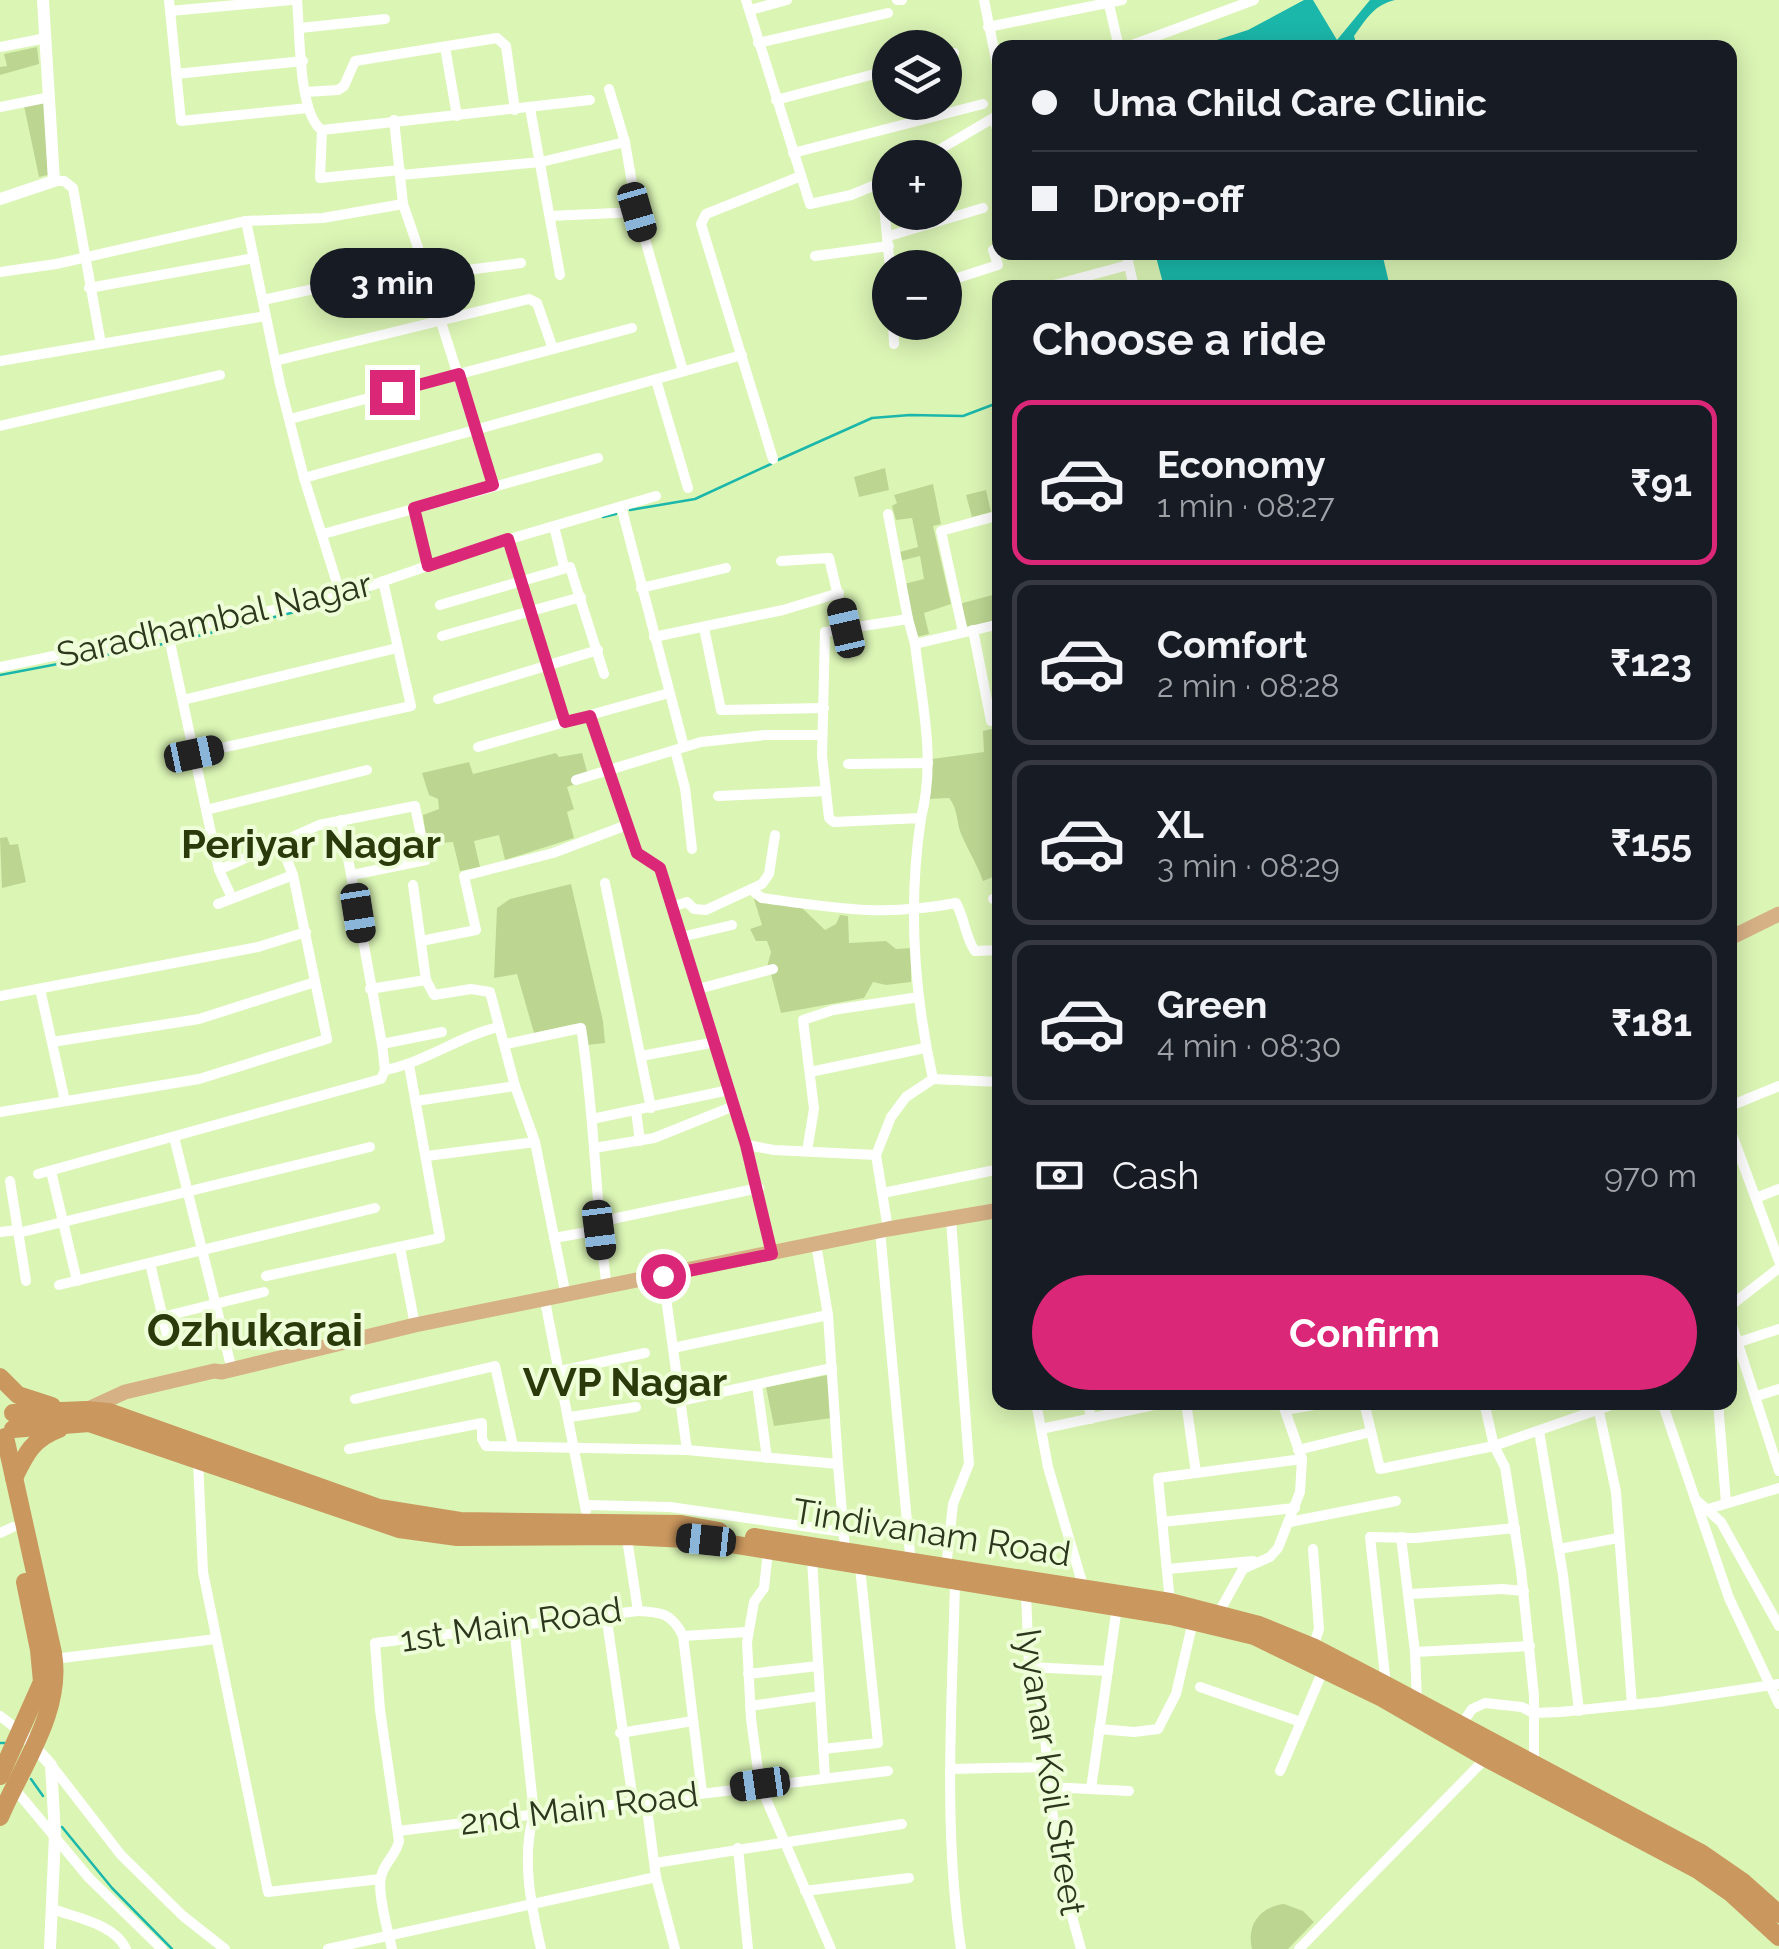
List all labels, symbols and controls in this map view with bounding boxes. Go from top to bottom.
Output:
map controls [872,30,962,340]
button: layers [872,30,962,120]
text: Uma Child Care Clinic [1092,80,1487,125]
button: + [872,140,962,230]
text: Drop-off [1092,176,1244,221]
car [614,179,660,245]
callout: 3 min [310,247,474,317]
button: − [872,250,962,340]
text: 3 min [351,264,434,301]
text: Choose a ride [1032,313,1326,366]
route end [370,370,415,415]
icon: car [1037,438,1127,528]
text: Economy [1157,442,1326,487]
text: ₹91 [1631,460,1692,505]
text: 1 min · 08:27 [1157,487,1335,524]
street label: Saradhambal Nagar [53,563,375,675]
car [825,595,867,661]
icon: car [1037,618,1127,708]
text: Comfort [1157,622,1307,667]
text: ₹123 [1610,640,1692,685]
text: 2 min · 08:28 [1157,667,1339,704]
car [162,733,226,775]
icon: car [1037,798,1127,888]
text: XL [1157,802,1204,847]
district label: Periyar Nagar [181,820,441,867]
text: ₹155 [1611,820,1692,865]
text: 3 min · 08:29 [1157,847,1340,884]
car [338,881,378,945]
icon: car [1037,978,1127,1068]
text: Green [1157,982,1267,1027]
text: ₹181 [1611,1000,1692,1045]
text: 4 min · 08:30 [1157,1027,1341,1064]
icon: cash [1032,1148,1087,1203]
text: Cash [1112,1153,1199,1198]
text: 970 m [1604,1157,1697,1194]
car [580,1198,618,1262]
route start [641,1254,686,1299]
button: Confirm [1032,1275,1697,1390]
district label: Ozhukarai [147,1304,363,1357]
district label: VVP Nagar [523,1358,727,1405]
street label: Tindivanam Road [790,1490,1074,1574]
car [675,1522,737,1558]
street label: 1st Main Road [398,1588,624,1660]
street label: Iyyanar Koil Street [1008,1626,1094,1918]
car [728,1765,792,1803]
street label: 2nd Main Road [457,1773,701,1843]

